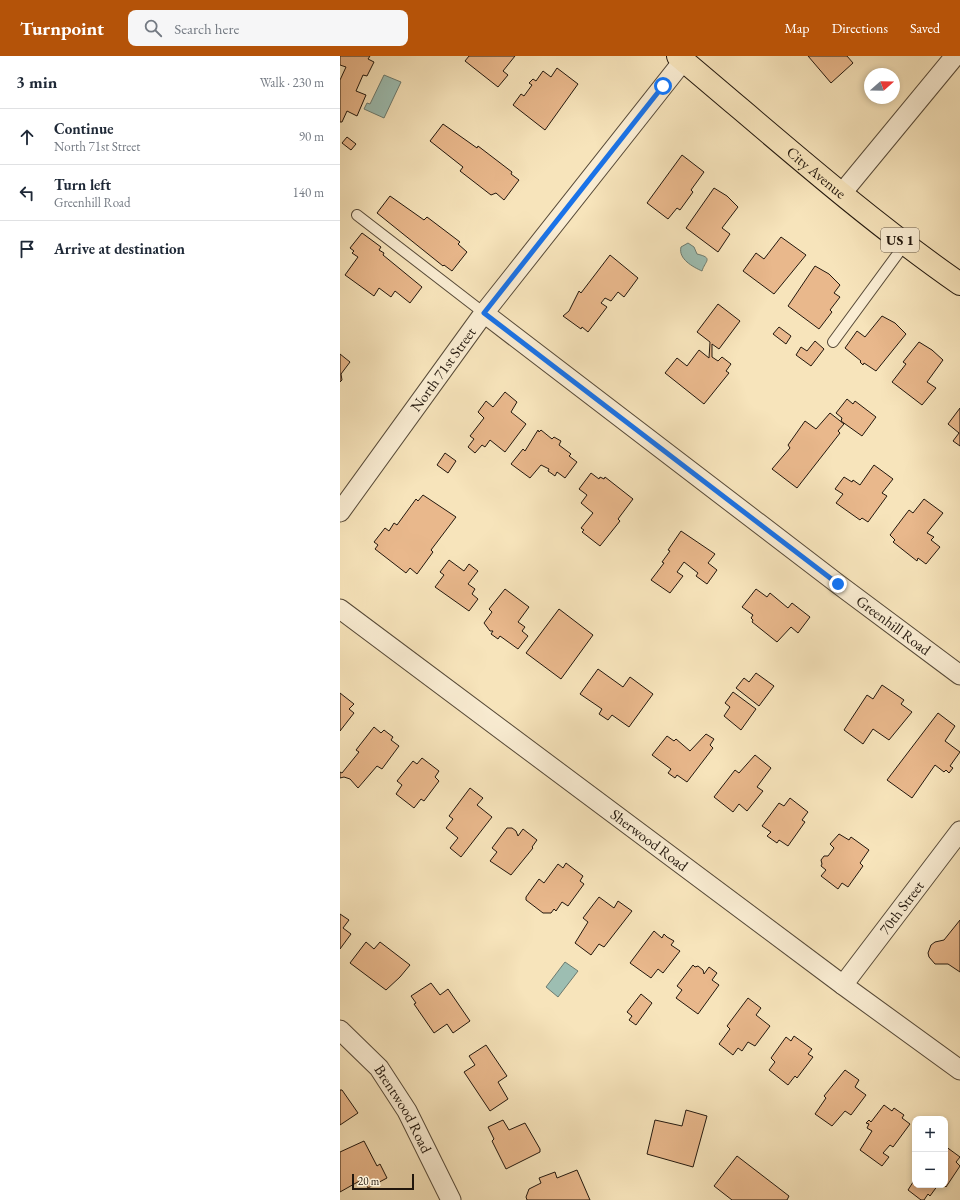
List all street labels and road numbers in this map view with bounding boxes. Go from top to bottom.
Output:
street label: City Avenue [783,142,850,203]
road number: US 1 [881,228,919,252]
street label: North 71st Street [406,323,480,415]
street label: Greenhill Road [853,591,935,659]
street label: Sherwood Road [607,804,692,875]
street label: 70th Street [875,876,928,938]
street label: Brentwood Road [370,1061,436,1156]

